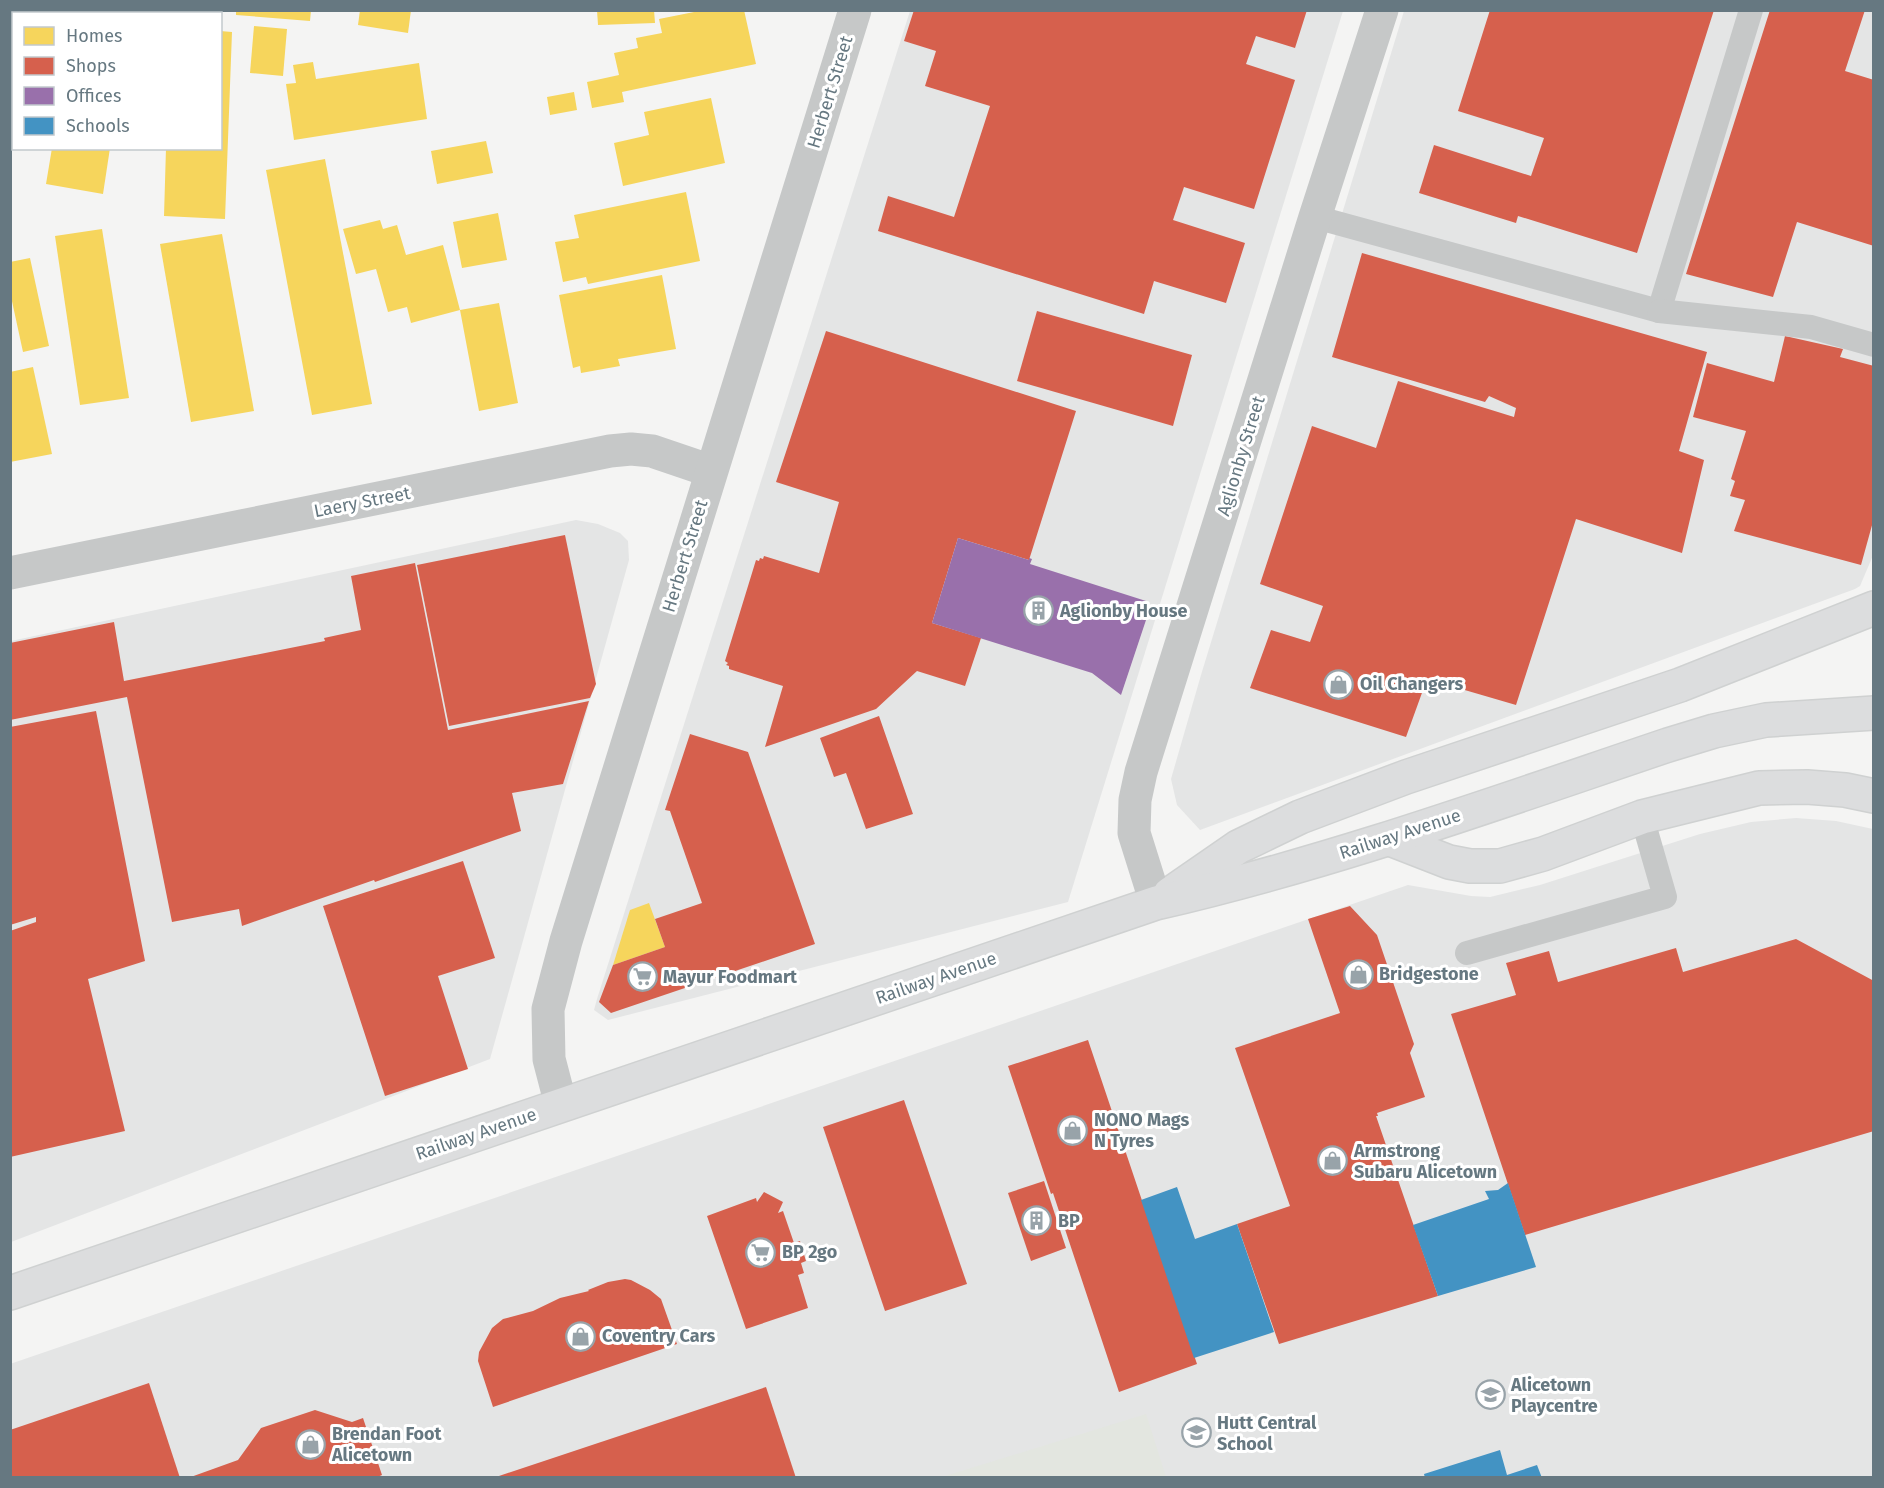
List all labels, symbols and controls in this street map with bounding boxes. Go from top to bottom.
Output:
legend [12,12,222,150]
text: Homes [66,25,122,47]
street label: Herbert Street [802,33,858,151]
text: Shops [66,55,116,77]
text: Offices [66,85,121,107]
text: Schools [66,115,130,137]
street label: Aglionby Street [1212,393,1270,519]
street label: Laery Street [312,482,413,522]
street label: Herbert Street [657,497,713,615]
building icon: Aglionby House [1023,595,1055,627]
place label: Aglionby House [1059,600,1188,622]
shop icon: Oil Changers [1323,668,1355,700]
place label: Oil Changers [1360,673,1463,695]
street label: Railway Avenue [1336,804,1464,864]
street label: Railway Avenue [873,947,999,1009]
shop icon: Bridgestone [1342,958,1374,990]
supermarket icon: Mayur Foodmart [626,961,658,993]
place label: Bridgestone [1379,963,1479,985]
place label: Mayur Foodmart [663,966,798,988]
street label: Railway Avenue [413,1103,539,1165]
place label: NONO Mags N Tyres [1094,1109,1190,1152]
shop icon: NONO Mags N Tyres [1057,1114,1089,1146]
place label: Armstrong Subaru Alicetown [1353,1140,1497,1183]
shop icon: Armstrong Subaru Alicetown [1317,1145,1349,1177]
building icon: BP [1021,1205,1053,1237]
place label: BP [1058,1210,1080,1232]
supermarket icon: BP 2go [745,1236,777,1268]
place label: BP 2go [782,1241,837,1263]
shop icon: Coventry Cars [565,1320,597,1352]
place label: Coventry Cars [602,1325,716,1347]
place label: Alicetown Playcentre [1510,1374,1598,1417]
school or university icon: Alicetown Playcentre [1474,1379,1506,1411]
place label: Hutt Central School [1217,1412,1317,1455]
school or university icon: Hutt Central School [1180,1417,1212,1449]
place label: Brendan Foot Alicetown [331,1423,443,1466]
shop icon: Brendan Foot Alicetown [295,1428,327,1460]

